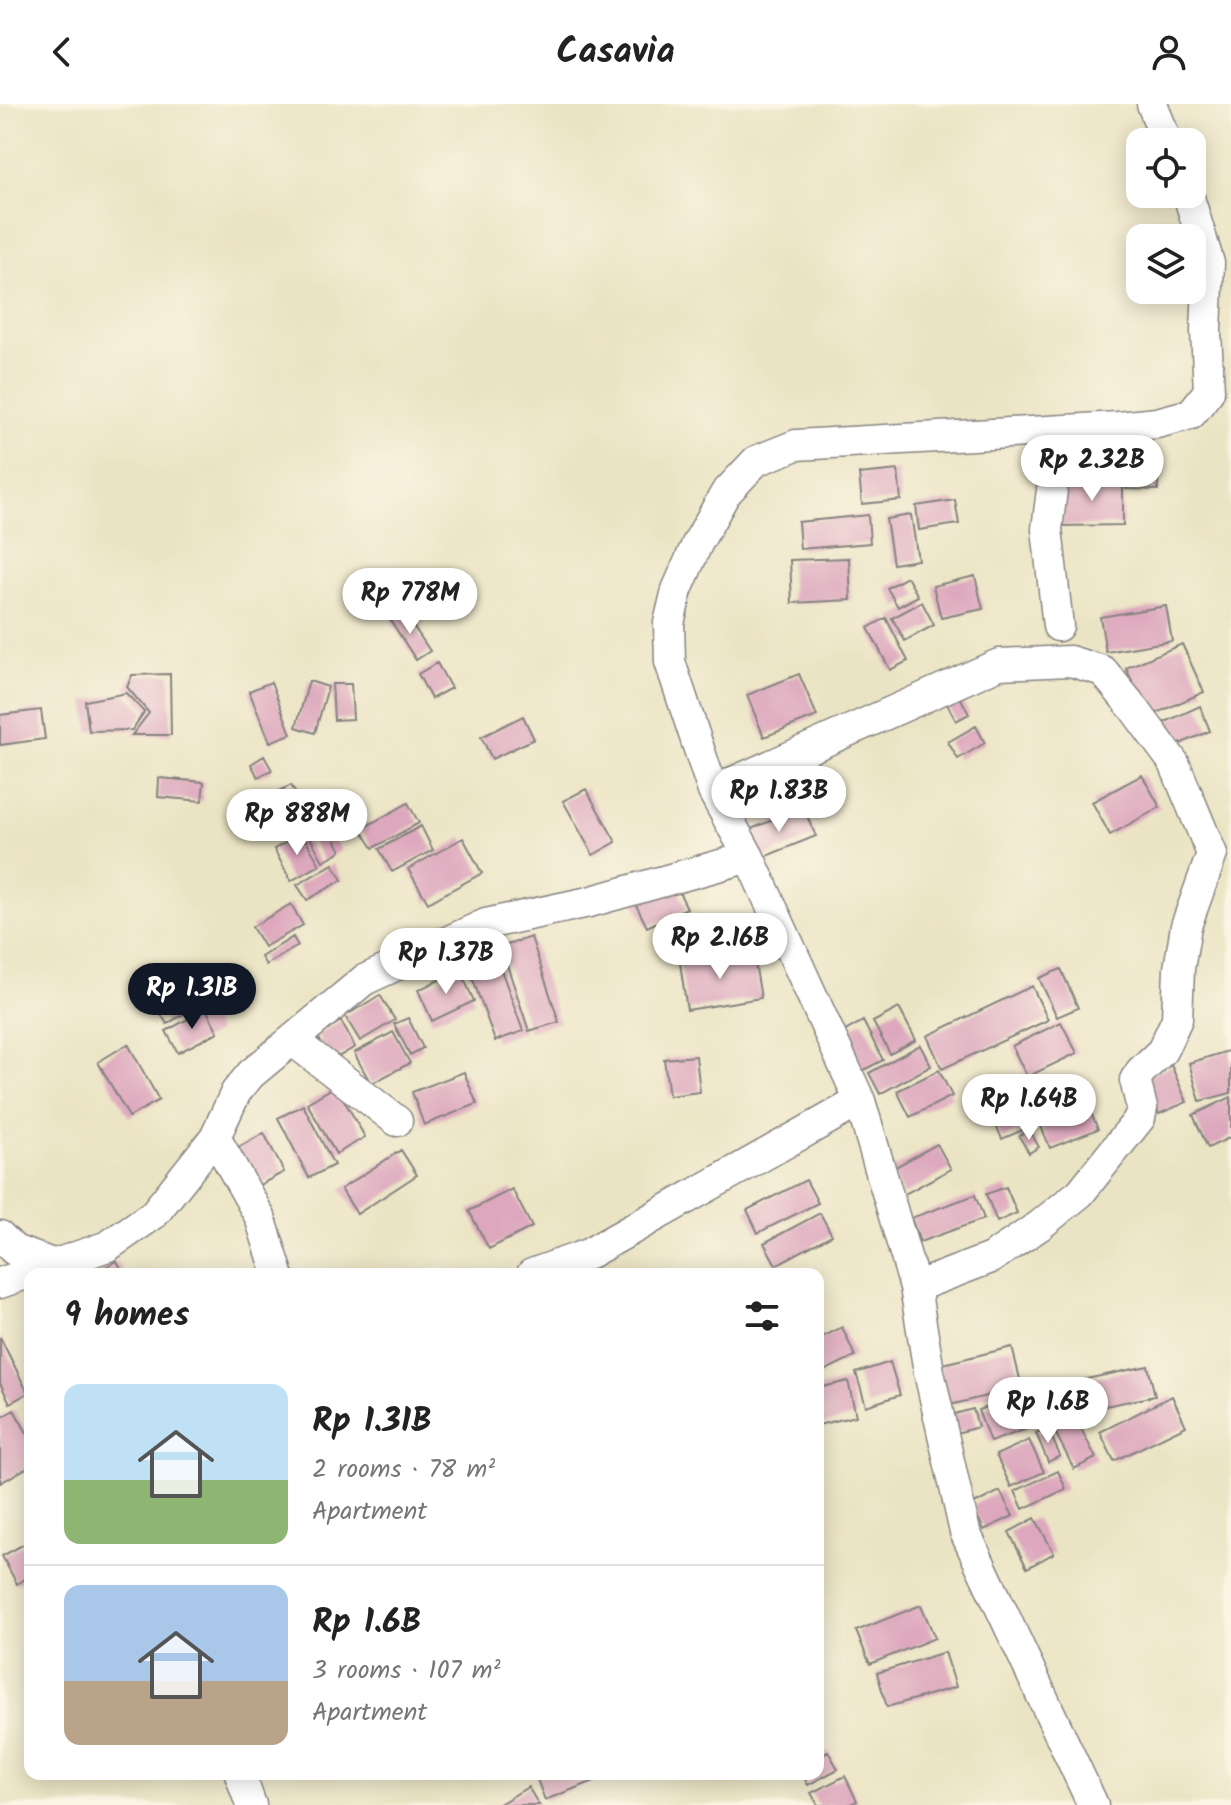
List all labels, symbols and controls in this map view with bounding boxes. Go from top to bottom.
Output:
text: Casavia [556,24,675,81]
icon: back [40,30,84,74]
icon: person [1147,30,1191,74]
map controls [1126,128,1206,304]
button: locate [1126,128,1206,208]
button: layers [1126,224,1206,304]
pin: Rp 2.32B [1009,435,1175,503]
text: Rp 2.32B [1039,440,1145,482]
pin: Rp 778M [336,568,484,636]
text: Rp 778M [360,573,460,615]
pin: Rp 1.83B [696,766,862,834]
text: Rp 1.83B [729,771,829,813]
pin: Rp 888M [223,789,371,857]
text: Rp 888M [244,794,350,836]
pin: Rp 2.16B [637,913,803,981]
text: Rp 2.16B [670,918,770,960]
pin: Rp 1.37B [363,928,529,996]
text: Rp 1.37B [398,933,494,975]
pin: Rp 1.31B [109,963,275,1031]
text: Rp 1.31B [146,968,238,1010]
pin: Rp 1.64B [946,1074,1112,1142]
text: Rp 1.64B [980,1079,1078,1121]
text: 9 homes [64,1289,189,1343]
icon: filters [740,1294,784,1338]
pin: Rp 1.6B [974,1377,1122,1445]
text: Rp 1.6B [1006,1382,1090,1424]
text: Rp 1.31B [312,1395,432,1449]
icon: home [128,1416,224,1512]
text: 2 rooms · 78 m² [312,1449,495,1491]
text: Apartment [312,1491,427,1533]
text: Rp 1.6B [312,1596,422,1650]
icon: home [128,1617,224,1713]
text: 3 rooms · 107 m² [312,1650,501,1692]
text: Apartment [312,1692,427,1734]

